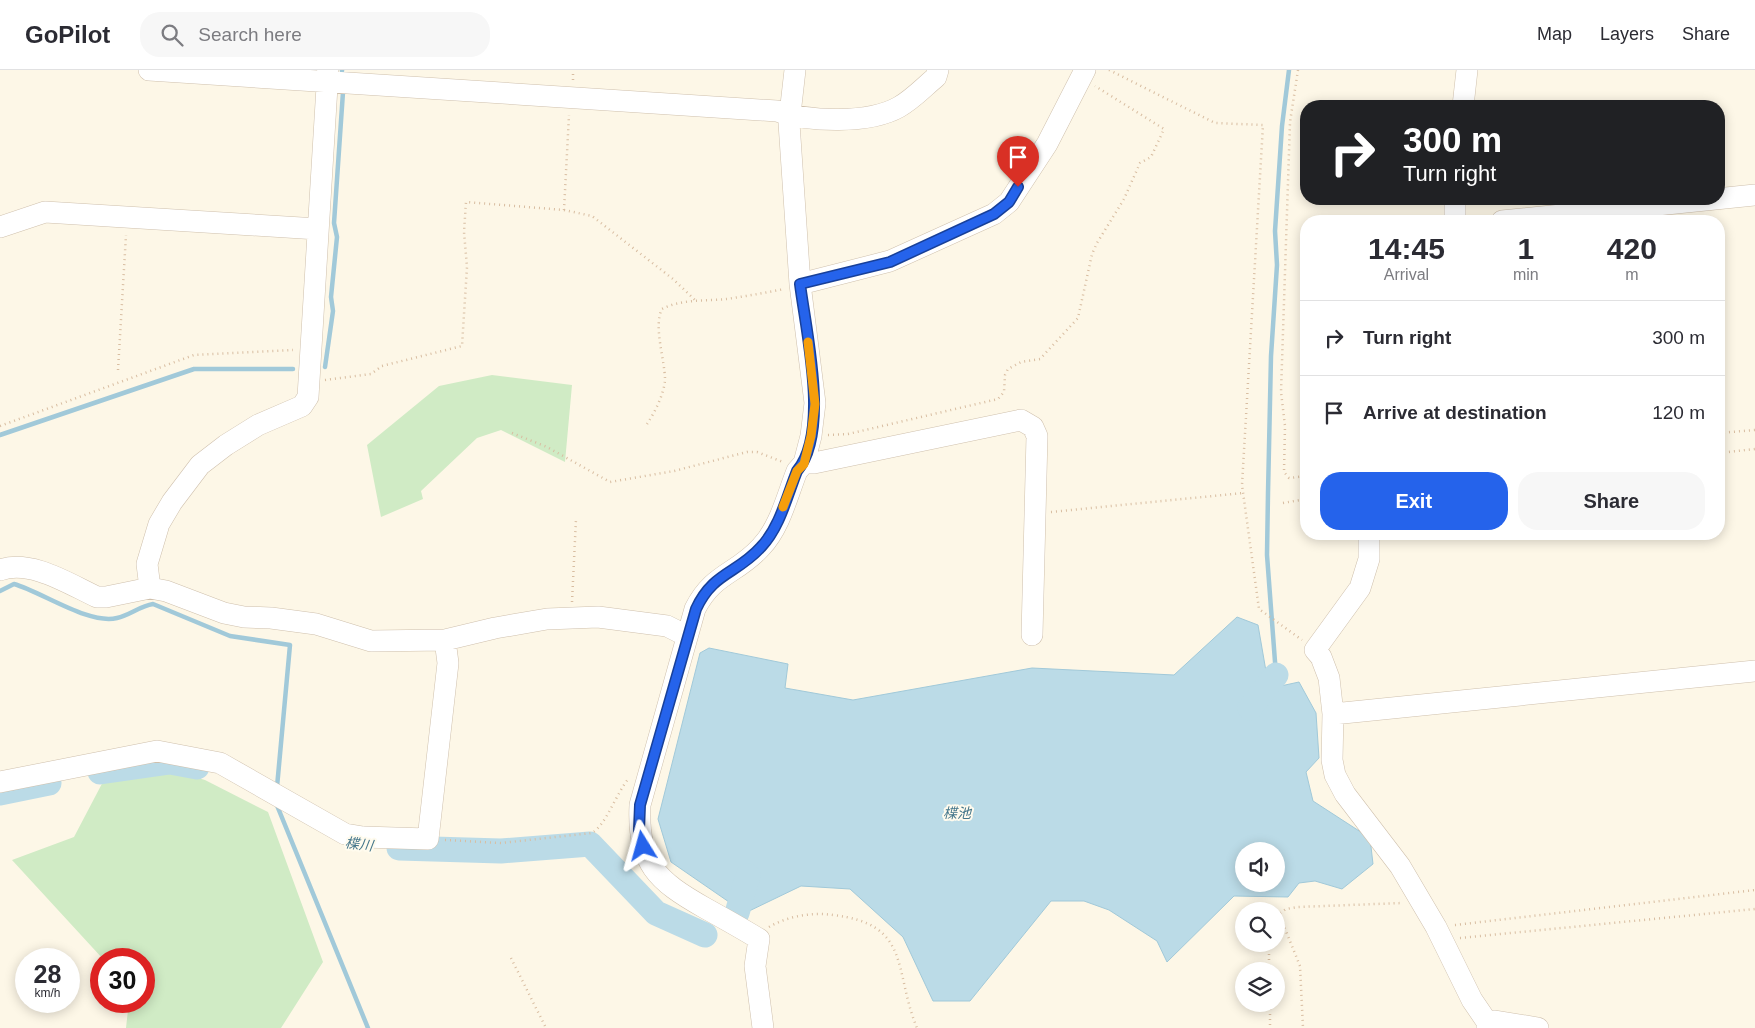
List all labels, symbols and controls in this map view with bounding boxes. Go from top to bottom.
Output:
search box [140,12,490,57]
text: GoPilot [25,21,110,48]
icon: search [158,21,186,49]
text: Search here [198,24,302,45]
text: Map [1537,24,1572,44]
text: Layers [1600,24,1654,44]
text: Share [1682,24,1730,44]
icon: right [1320,120,1385,185]
text: 300 m [1403,120,1502,159]
pin [997,136,1039,187]
icon: arrive [1004,143,1032,171]
text: Turn right [1403,161,1496,186]
text: 14:45 [1368,232,1445,265]
text: 1 [1517,232,1534,265]
text: 420 [1607,232,1657,265]
text: Arrival [1384,266,1429,283]
text: min [1513,266,1539,283]
text: m [1625,266,1638,283]
icon: right [1320,324,1348,352]
text: Turn right [1363,327,1451,348]
text: 300 m [1652,327,1705,348]
icon: arrive [1320,399,1348,427]
text: Arrive at destination [1363,402,1547,423]
text: 120 m [1652,402,1705,423]
button: Exit [1320,472,1508,530]
button: Share [1518,472,1705,530]
water label: 楪池 [943,805,973,821]
position arrow [616,819,668,871]
water label: 楪川 [344,834,376,854]
map controls [1235,842,1285,1012]
button: sound [1235,842,1285,892]
button: search [1235,902,1285,952]
speed limit sign: 30 [90,948,155,1013]
text: 28 [34,960,61,988]
button: layers [1235,962,1285,1012]
text: km/h [34,986,61,1000]

